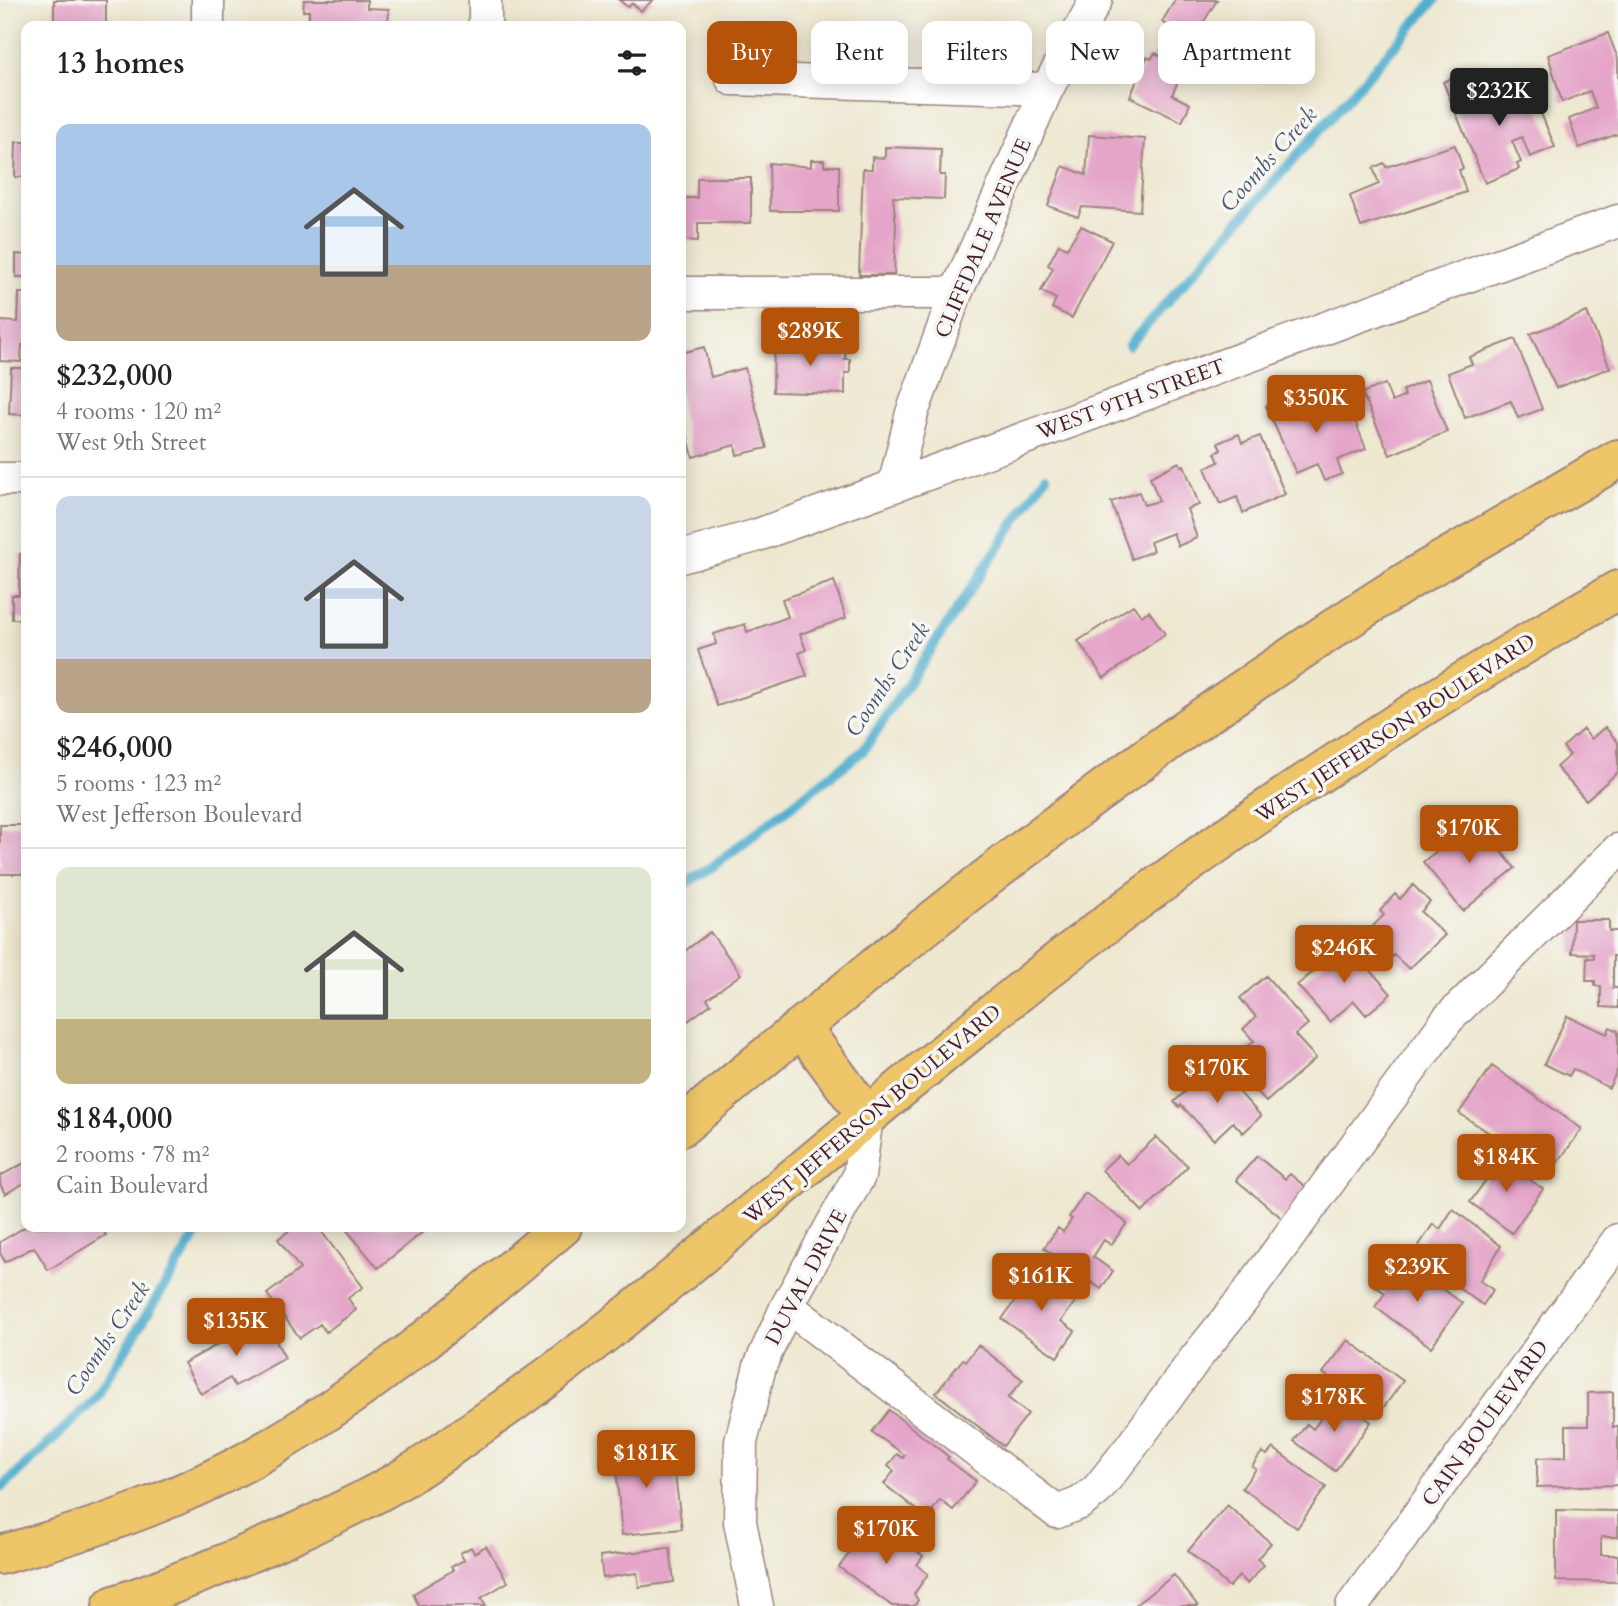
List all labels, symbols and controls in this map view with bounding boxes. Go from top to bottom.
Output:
chip: Buy [707,21,797,84]
chip: Rent [811,21,908,84]
chip: Filters [922,21,1032,84]
chip: New [1046,21,1144,84]
chip: Apartment [1158,21,1315,84]
text: 13 homes [56,43,185,84]
icon: filters [613,44,651,82]
pin: $232K [1450,68,1548,128]
text: $232K [1466,75,1532,106]
water label: Coombs Creek [1213,100,1324,219]
street label: CLIFFDALE AVENUE [928,134,1039,343]
icon: home [291,169,417,295]
pin: $289K [761,308,859,368]
text: $289K [777,315,843,346]
street label: WEST 9TH STREET [1032,352,1230,447]
text: $232,000 [56,355,172,396]
pin: $350K [1267,376,1365,435]
text: $350K [1283,382,1349,413]
text: 4 rooms · 120 m² [56,396,221,427]
text: West 9th Street [56,427,206,458]
icon: home [291,541,417,667]
water label: Coombs Creek [838,615,937,743]
street label: WEST JEFFERSON BOULEVARD [1249,627,1541,831]
text: $246,000 [56,727,172,768]
text: 5 rooms · 123 m² [56,768,221,799]
text: West Jefferson Boulevard [56,799,302,830]
pin: $170K [1420,806,1518,865]
text: $170K [1436,812,1502,843]
icon: home [291,912,417,1038]
pin: $246K [1295,926,1393,985]
text: $246K [1311,932,1377,963]
street label: WEST JEFFERSON BOULEVARD [736,998,1008,1232]
pin: $170K [1168,1046,1266,1105]
text: $170K [1184,1052,1250,1083]
text: $184,000 [56,1098,172,1139]
pin: $184K [1457,1134,1555,1194]
text: 2 rooms · 78 m² [56,1139,209,1170]
text: $184K [1473,1141,1539,1172]
text: Cain Boulevard [56,1170,208,1201]
street label: DUVAL DRIVE [758,1204,854,1350]
pin: $239K [1368,1244,1466,1304]
text: $239K [1384,1251,1450,1282]
pin: $161K [992,1254,1090,1313]
text: $161K [1008,1260,1074,1291]
water label: Coombs Creek [58,1274,157,1402]
pin: $135K [187,1298,285,1358]
text: $135K [203,1305,269,1336]
street label: CAIN BOULEVARD [1415,1334,1556,1512]
pin: $178K [1285,1374,1383,1434]
text: $178K [1301,1381,1367,1412]
pin: $181K [597,1430,695,1490]
text: $181K [613,1437,679,1468]
pin: $170K [837,1506,935,1566]
text: $170K [853,1513,919,1544]

